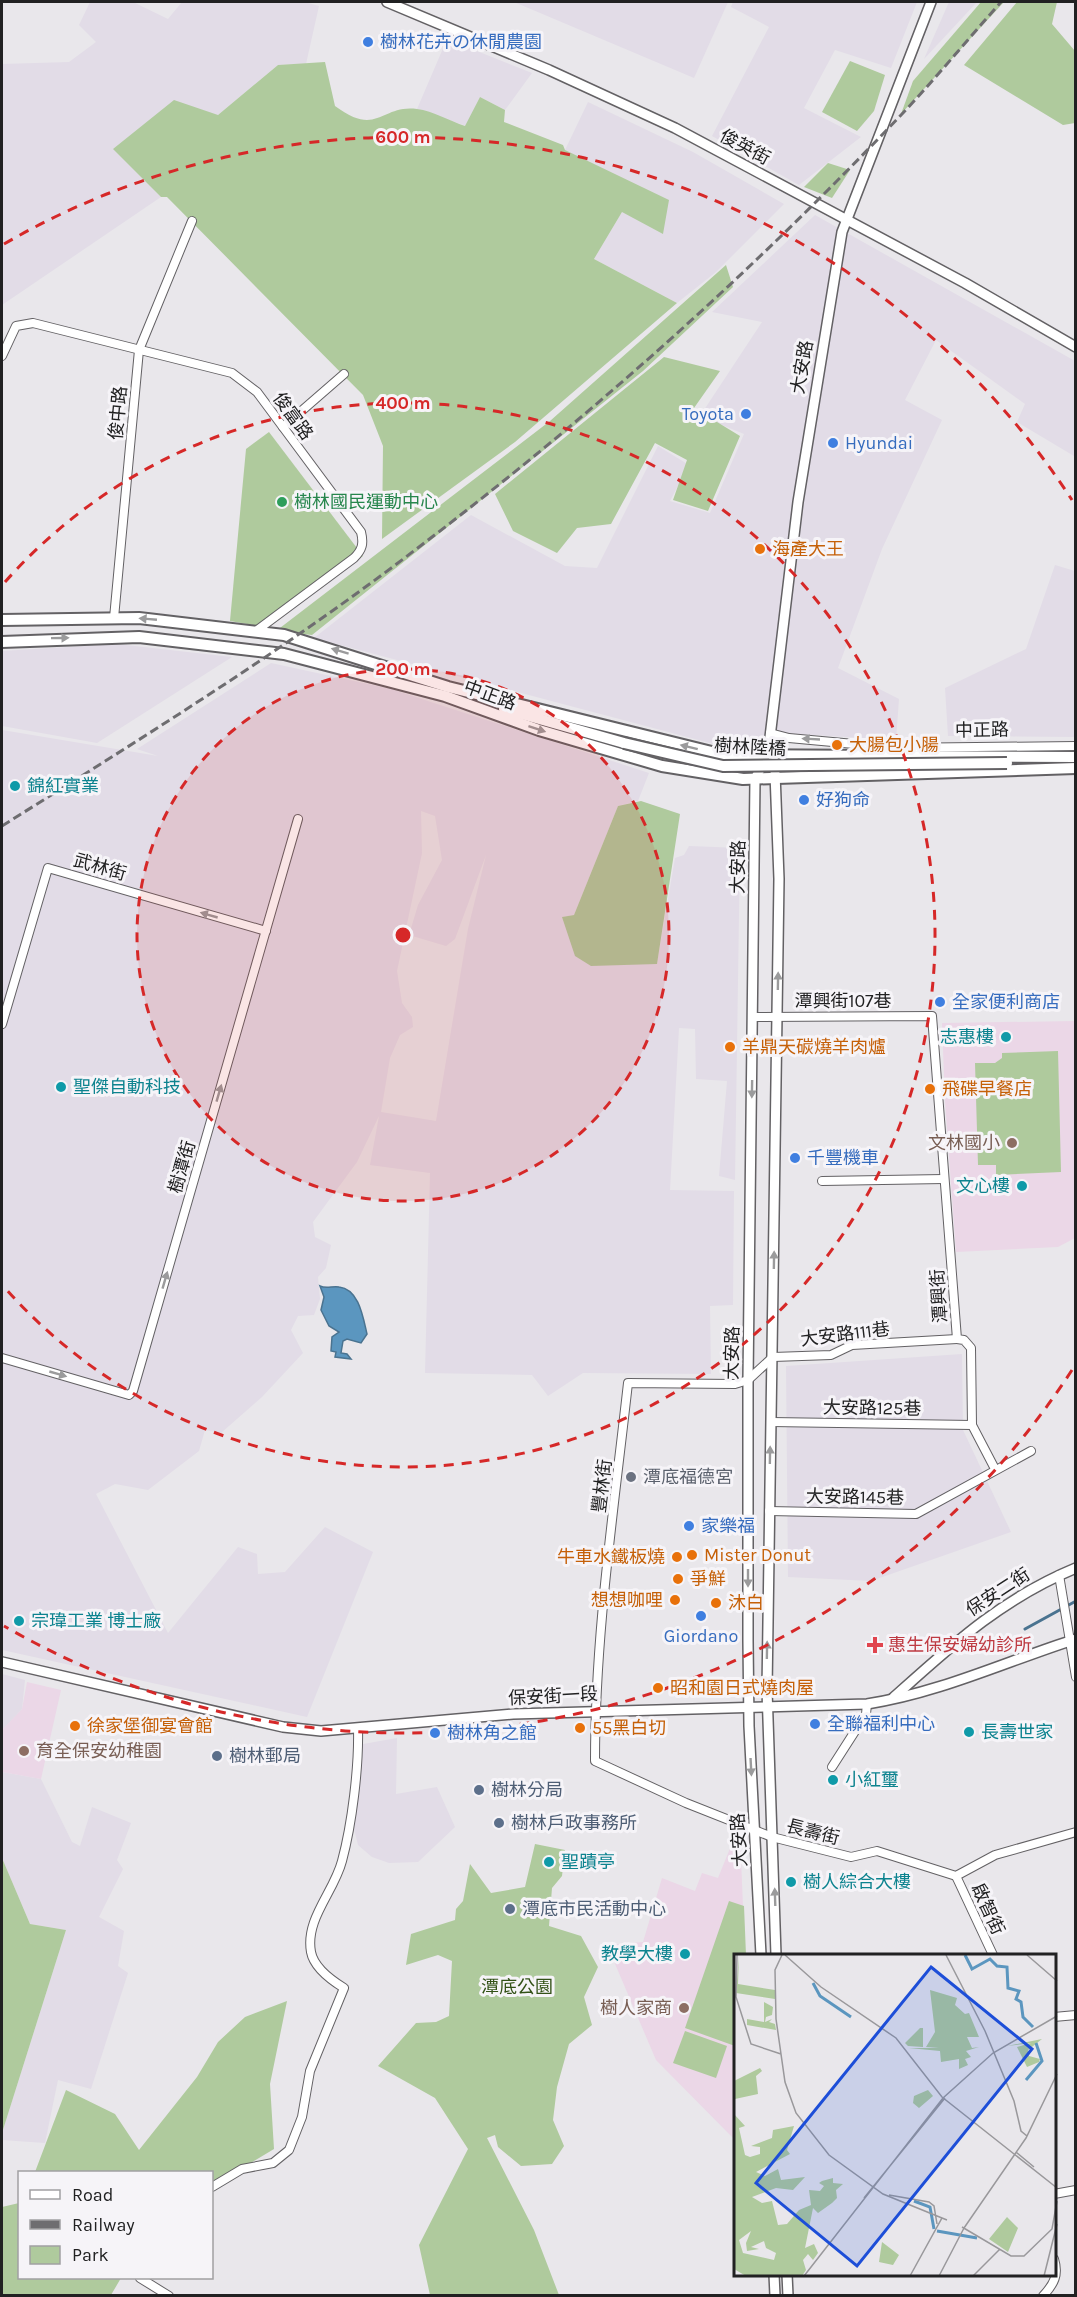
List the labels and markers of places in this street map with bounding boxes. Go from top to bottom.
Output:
place label: 樹林花卉の休閒農園 [380,31,542,53]
marker: 樹林花卉の休閒農園 [361,35,375,49]
place label: Toyota [682,403,734,425]
marker: Toyota [739,407,753,421]
place label: Hyundai [845,432,913,454]
marker: Hyundai [826,436,840,450]
place label: 樹林國民運動中心 [294,491,438,513]
marker: 樹林國民運動中心 [275,495,289,509]
place label: 海產大王 [772,538,844,560]
marker: 海產大王 [753,542,767,556]
place label: 大腸包小腸 [849,734,939,756]
marker: 大腸包小腸 [830,738,844,752]
place label: 錦紅實業 [27,775,99,797]
marker: 錦紅實業 [8,779,22,793]
place label: 好狗命 [816,789,870,811]
marker: 好狗命 [797,793,811,807]
centre of rings [393,925,413,945]
place label: 全家便利商店 [952,991,1060,1013]
marker: 全家便利商店 [933,995,947,1009]
place label: 志惠樓 [940,1026,994,1048]
marker: 志惠樓 [999,1030,1013,1044]
place label: 羊鼎天碳燒羊肉爐 [742,1036,886,1058]
marker: 羊鼎天碳燒羊肉爐 [723,1040,737,1054]
place label: 聖傑自動科技 [73,1076,181,1098]
place label: 飛碟早餐店 [942,1078,1032,1100]
marker: 聖傑自動科技 [54,1080,68,1094]
marker: 飛碟早餐店 [923,1082,937,1096]
place label: 文林國小 [928,1132,1000,1154]
marker: 文林國小 [1005,1136,1019,1150]
place label: 千豐機車 [807,1147,879,1169]
marker: 千豐機車 [788,1151,802,1165]
place label: 文心樓 [956,1175,1010,1197]
marker: 文心樓 [1015,1179,1029,1193]
place label: 潭底福德宮 [643,1466,733,1488]
marker: 潭底福德宮 [624,1470,638,1484]
place label: 家樂福 [701,1515,755,1537]
marker: 家樂福 [682,1519,696,1533]
place label: Mister Donut [704,1544,811,1566]
place label: 牛車水鐵板燒 [557,1546,665,1568]
marker: Mister Donut [685,1548,699,1562]
marker: 牛車水鐵板燒 [670,1550,684,1564]
place label: 爭鮮 [690,1568,726,1590]
marker: 爭鮮 [671,1572,685,1586]
place label: 想想咖哩 [591,1589,663,1611]
place label: 沐白 [728,1592,764,1614]
marker: 想想咖哩 [668,1593,682,1607]
marker: 沐白 [709,1596,723,1610]
marker: Giordano [694,1609,708,1623]
place label: 宗瑋工業 博士廠 [31,1610,161,1632]
marker: 宗瑋工業 博士廠 [12,1614,26,1628]
place label: Giordano [664,1625,738,1647]
place label: 惠生保安婦幼診所 [888,1634,1032,1656]
marker: 惠生保安婦幼診所 [866,1636,884,1654]
place label: 昭和園日式燒肉屋 [670,1677,814,1699]
marker: 昭和園日式燒肉屋 [651,1681,665,1695]
place label: 全聯福利中心 [827,1713,935,1735]
place label: 徐家堡御宴會館 [87,1715,213,1737]
place label: 55黑白切 [592,1717,666,1739]
marker: 全聯福利中心 [808,1717,822,1731]
marker: 徐家堡御宴會館 [68,1719,82,1733]
marker: 55黑白切 [573,1721,587,1735]
place label: 長壽世家 [981,1721,1053,1743]
place label: 樹林角之館 [447,1722,537,1744]
marker: 長壽世家 [962,1725,976,1739]
marker: 樹林角之館 [428,1726,442,1740]
place label: 育全保安幼稚園 [36,1740,162,1762]
marker: 育全保安幼稚園 [17,1744,31,1758]
place label: 樹林郵局 [229,1745,301,1767]
marker: 樹林郵局 [210,1749,224,1763]
place label: 小紅璽 [845,1769,899,1791]
marker: 小紅璽 [826,1773,840,1787]
place label: 樹林分局 [491,1779,563,1801]
marker: 樹林分局 [472,1783,486,1797]
place label: 樹林戶政事務所 [511,1812,637,1834]
marker: 樹林戶政事務所 [492,1816,506,1830]
place label: 聖蹟亭 [561,1851,615,1873]
marker: 聖蹟亭 [542,1855,556,1869]
place label: 樹人綜合大樓 [803,1871,911,1893]
marker: 樹人綜合大樓 [784,1875,798,1889]
place label: 潭底市民活動中心 [522,1898,666,1920]
marker: 潭底市民活動中心 [503,1902,517,1916]
place label: 教學大樓 [601,1943,673,1965]
marker: 教學大樓 [678,1947,692,1961]
place label: 樹人家商 [600,1997,672,2019]
marker: 樹人家商 [677,2001,691,2015]

